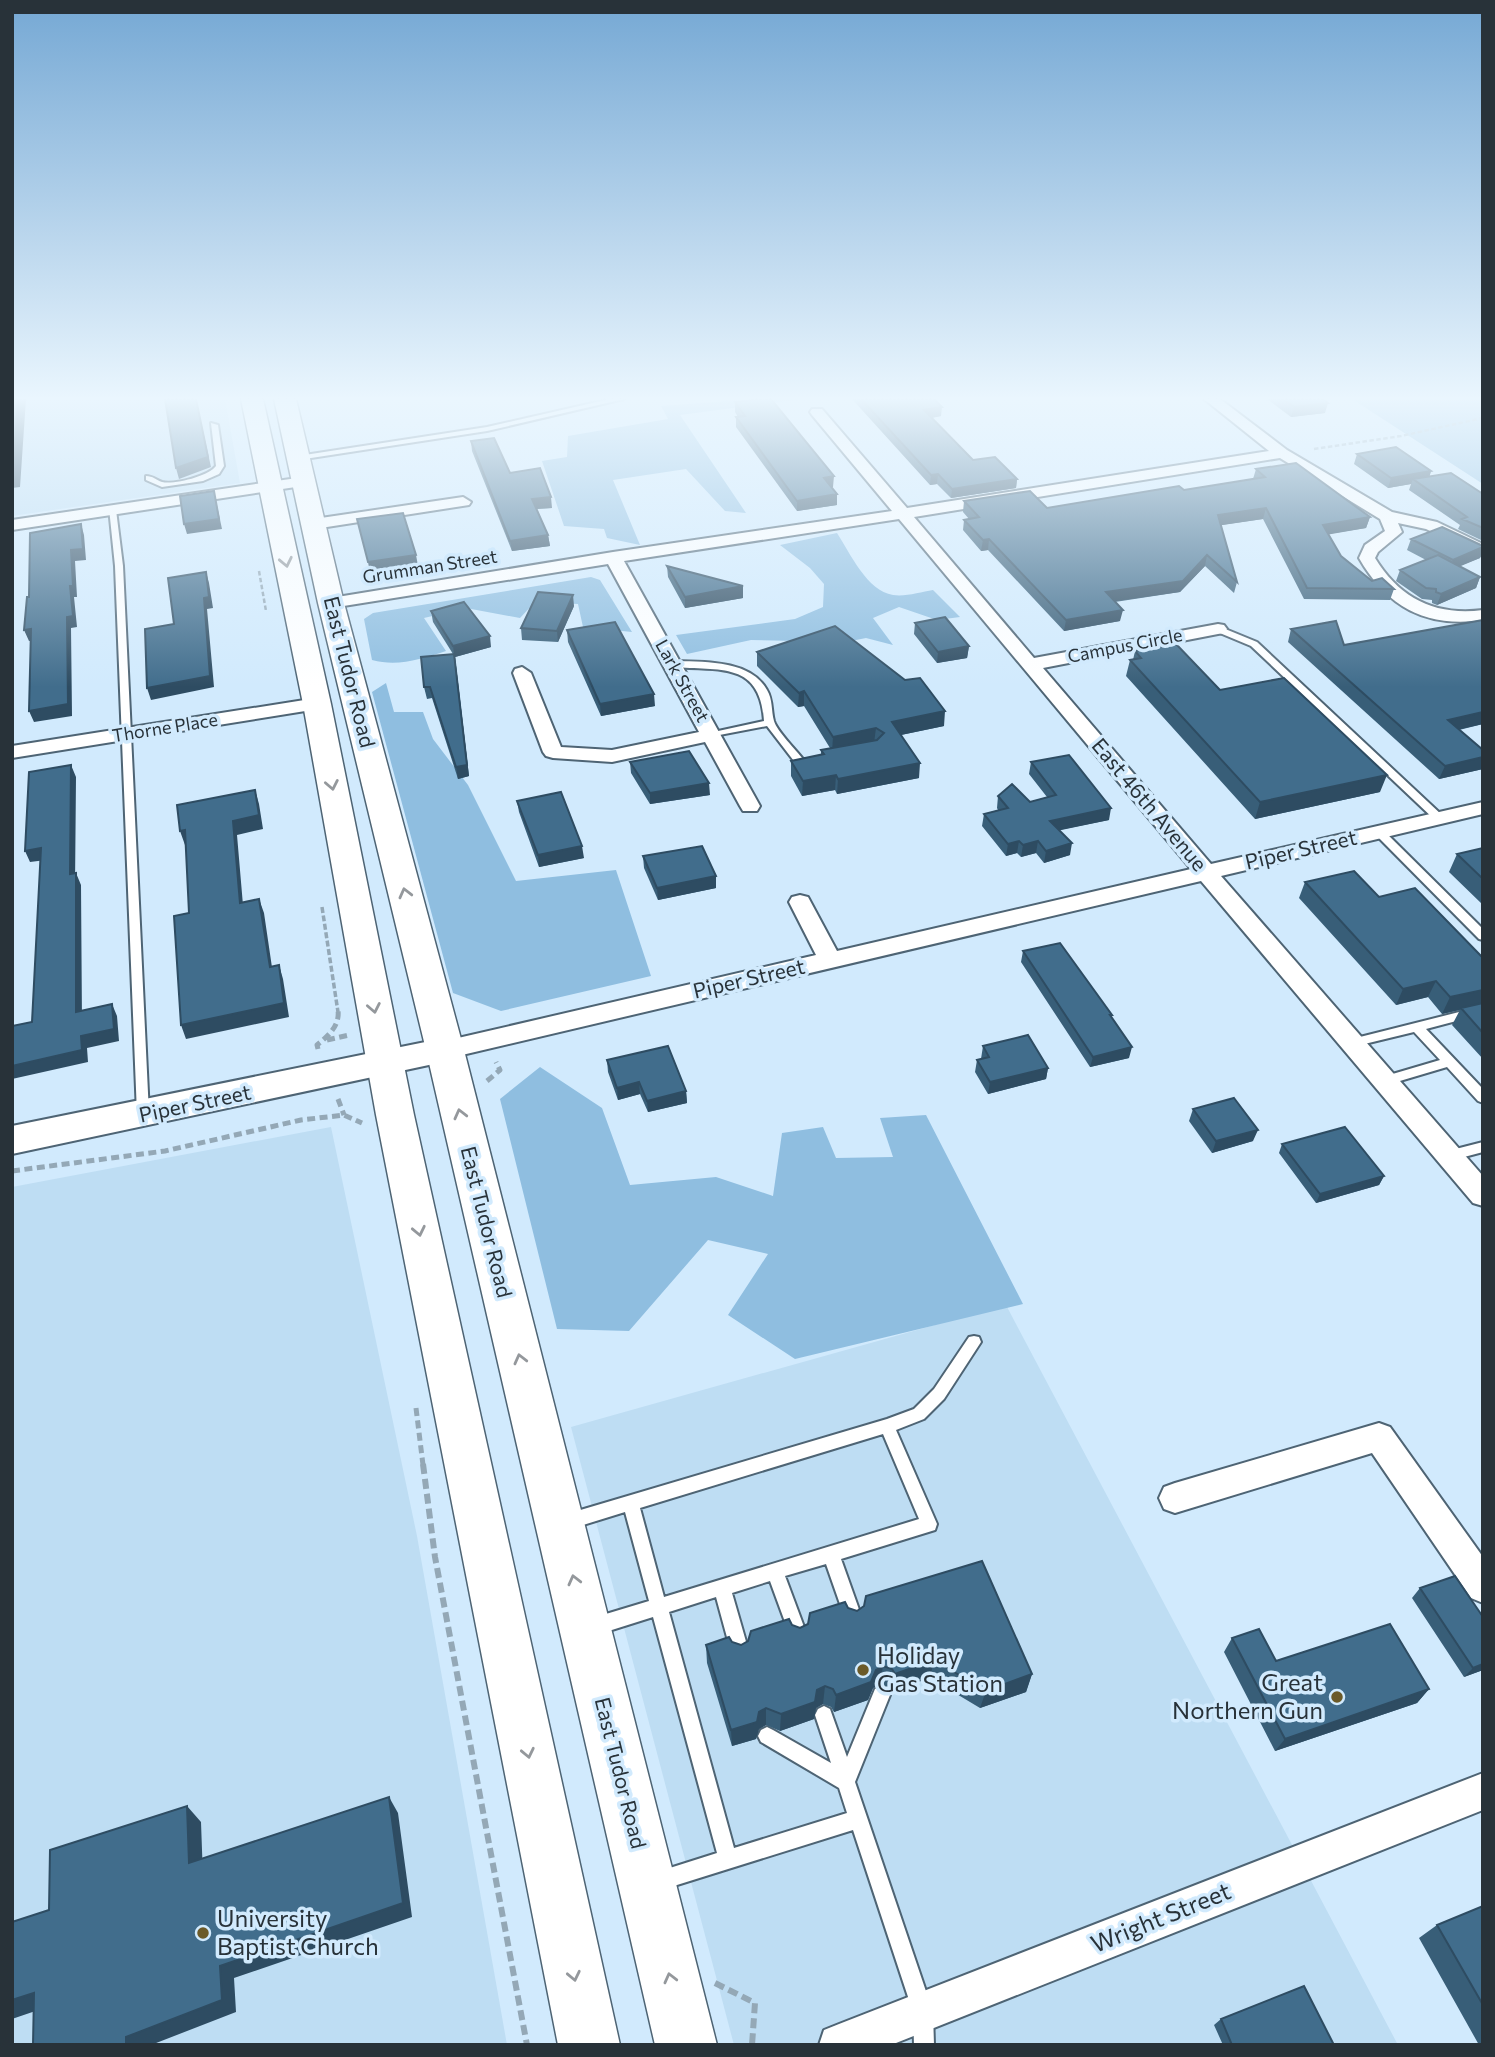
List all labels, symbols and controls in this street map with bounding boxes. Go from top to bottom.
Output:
street label: Grumman Street [361,545,499,588]
one-way arrow [278,556,293,568]
street label: East Tudor Road [320,593,381,750]
street label: Campus Circle [1065,623,1184,667]
street label: Lark Street [651,635,715,726]
street label: Thorne Place [110,708,219,746]
street label: East 46th Avenue [1087,733,1213,875]
one-way arrow [324,779,339,791]
street label: Piper Street [1242,824,1359,874]
one-way arrow [399,888,413,900]
street label: Piper Street [690,953,807,1003]
one-way arrow [366,1002,381,1014]
street label: Piper Street [136,1078,253,1127]
one-way arrow [454,1108,468,1120]
street label: East Tudor Road [457,1143,518,1300]
one-way arrow [411,1225,426,1237]
one-way arrow [514,1353,528,1365]
one-way arrow [567,1574,582,1586]
place label: Holiday Gas Station [877,1640,1003,1697]
marker: Holiday Gas Station [855,1662,871,1678]
place label: Great Northern Gun [1172,1667,1323,1724]
marker: Great Northern Gun [1329,1689,1345,1705]
street label: East Tudor Road [591,1694,652,1851]
one-way arrow [520,1747,535,1759]
street label: Wright Street [1086,1875,1235,1958]
place label: University Baptist Church [217,1903,379,1960]
marker: University Baptist Church [195,1925,211,1941]
one-way arrow [566,1970,581,1982]
one-way arrow [664,1973,678,1985]

